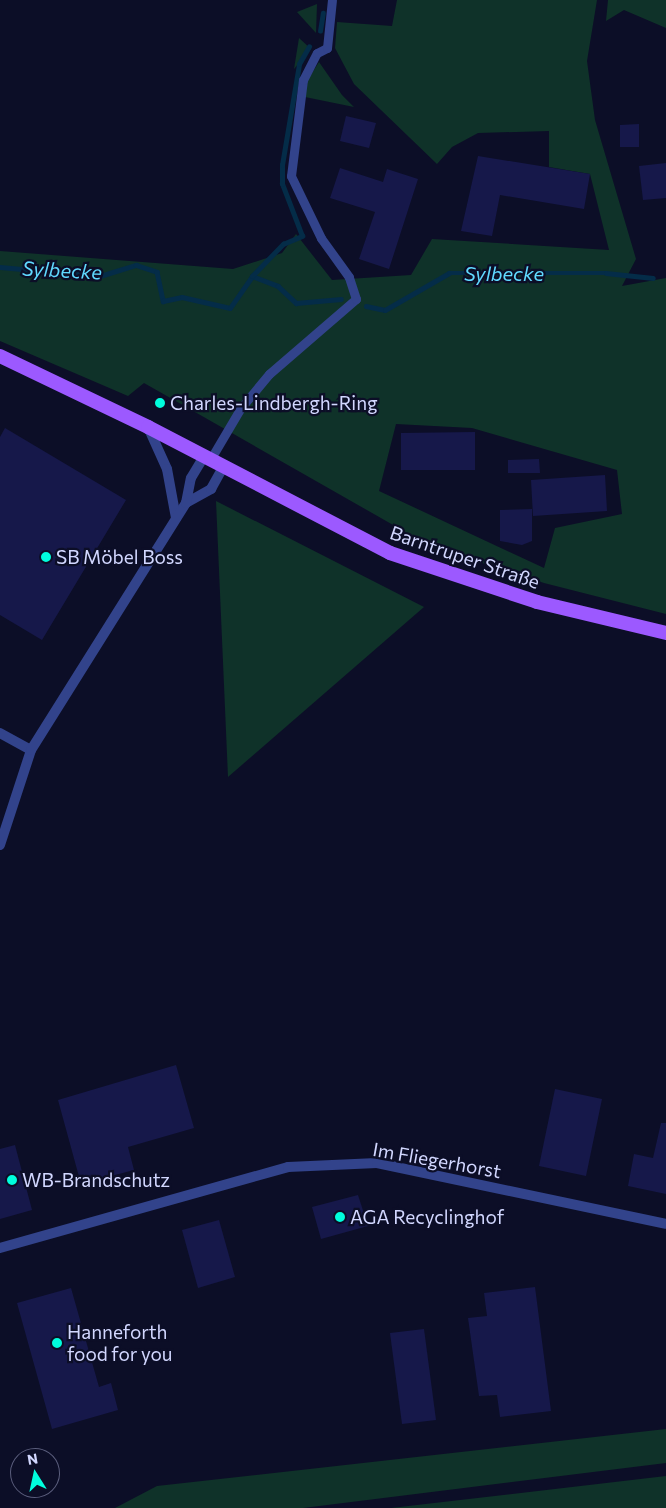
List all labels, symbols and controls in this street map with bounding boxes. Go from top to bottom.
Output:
water label: Sylbecke [21,256,103,284]
water label: Sylbecke [464,261,544,285]
place label: Charles-Lindbergh-Ring [170,392,377,414]
marker: Charles-Lindbergh-Ring [154,397,166,409]
street label: Barntruper Straße [387,521,543,593]
place label: SB Möbel Boss [56,546,183,568]
marker: SB Möbel Boss [40,551,52,563]
street label: Im Fliegerhorst [371,1138,503,1182]
place label: WB-Brandschutz [22,1169,170,1191]
marker: WB-Brandschutz [6,1174,18,1186]
place label: AGA Recyclinghof [350,1206,504,1228]
marker: AGA Recyclinghof [334,1211,346,1223]
place label: Hanneforth food for you [67,1321,172,1365]
marker: Hanneforth food for you [51,1337,63,1349]
north arrow [10,1448,60,1498]
text: N [26,1449,39,1468]

